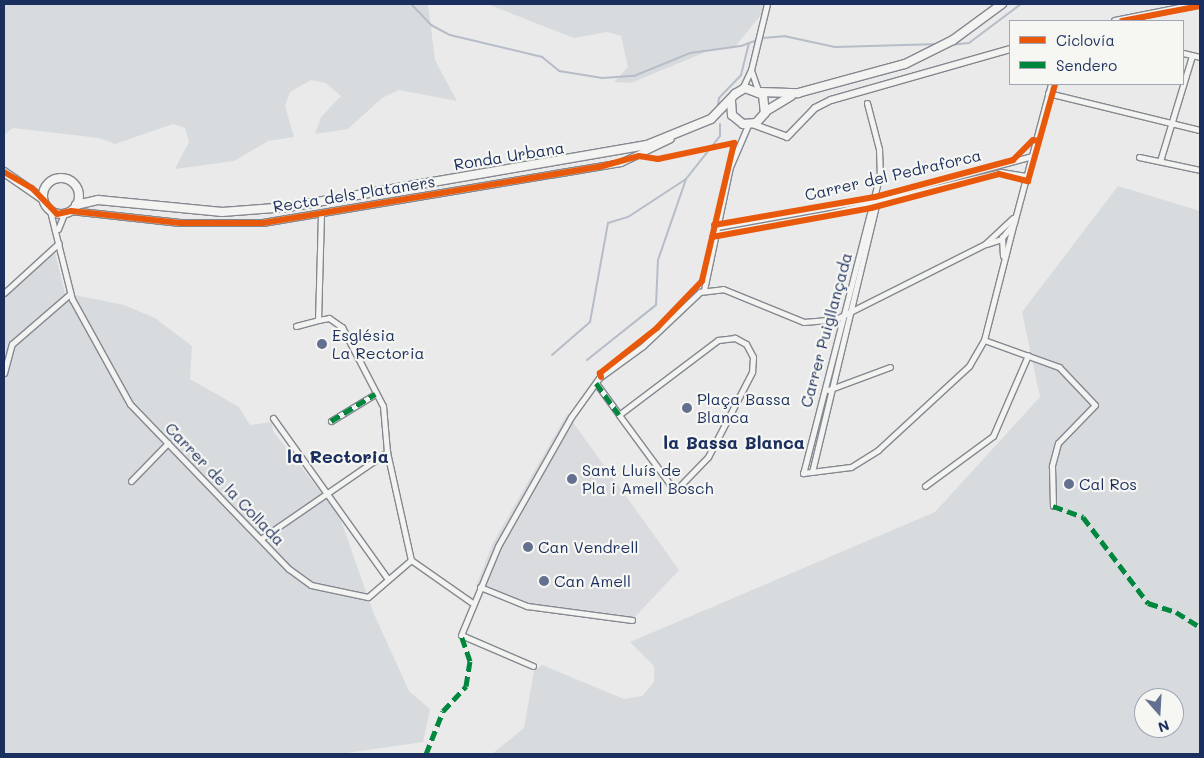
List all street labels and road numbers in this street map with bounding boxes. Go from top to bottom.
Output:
street label: Ronda Urbana [452,138,566,174]
street label: Carrer del Pedraforca [803,145,983,205]
street label: Recta dels Plataners [272,172,436,216]
street label: Carrer Puigllançada [796,250,856,410]
street label: Carrer de la Collada [161,418,289,550]

